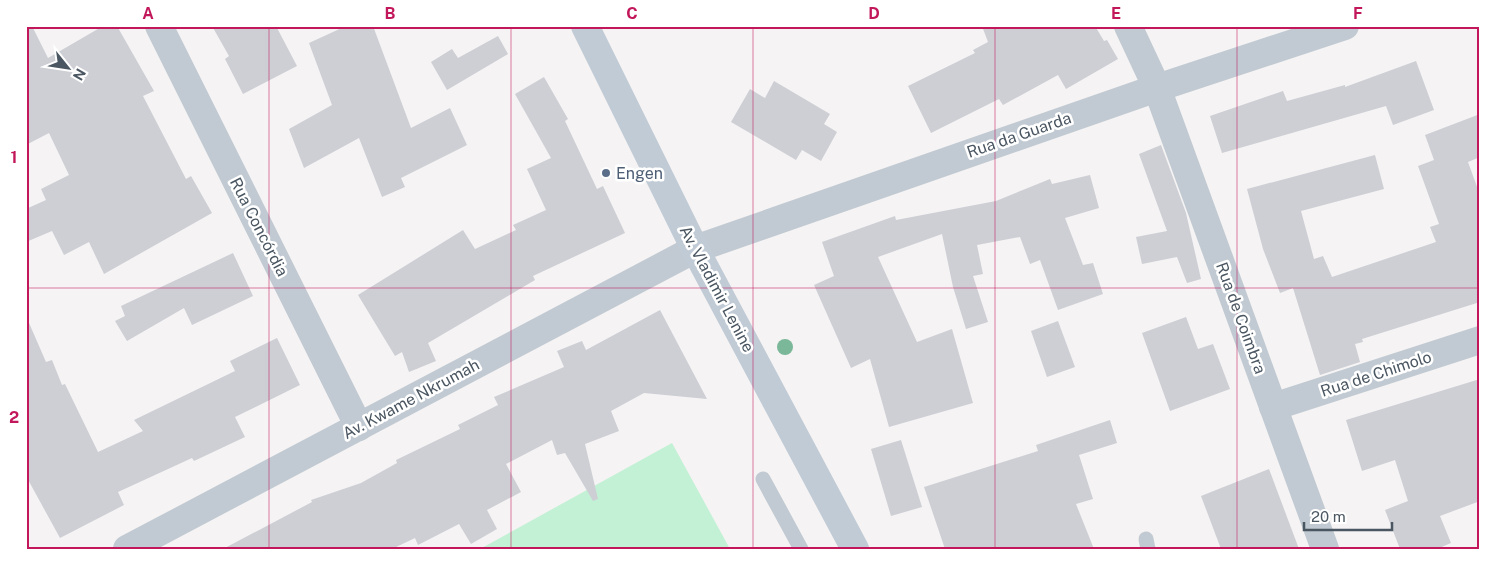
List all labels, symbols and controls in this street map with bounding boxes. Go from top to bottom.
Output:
text: A [142,4,154,23]
text: B [385,4,396,23]
text: C [626,4,638,23]
text: D [868,4,880,23]
text: E [1111,4,1121,23]
text: F [1353,4,1363,23]
north arrow [42,42,92,92]
text: N [70,66,89,83]
street label: Rua da Guarda [964,108,1074,162]
text: 1 [11,148,17,167]
place label: Engen [616,164,663,183]
marker: Engen [600,167,612,179]
street label: Rua Concórdia [226,174,292,280]
street label: Av. Vladimir Lenine [676,223,758,355]
street label: Rua de Coimbra [1212,260,1270,376]
street label: Rua de Chimolo [1318,347,1434,401]
street label: Av. Kwame Nkrumah [340,355,482,443]
text: 2 [9,408,19,427]
scale bar [1304,500,1391,532]
text: 20 m [1311,508,1346,525]

